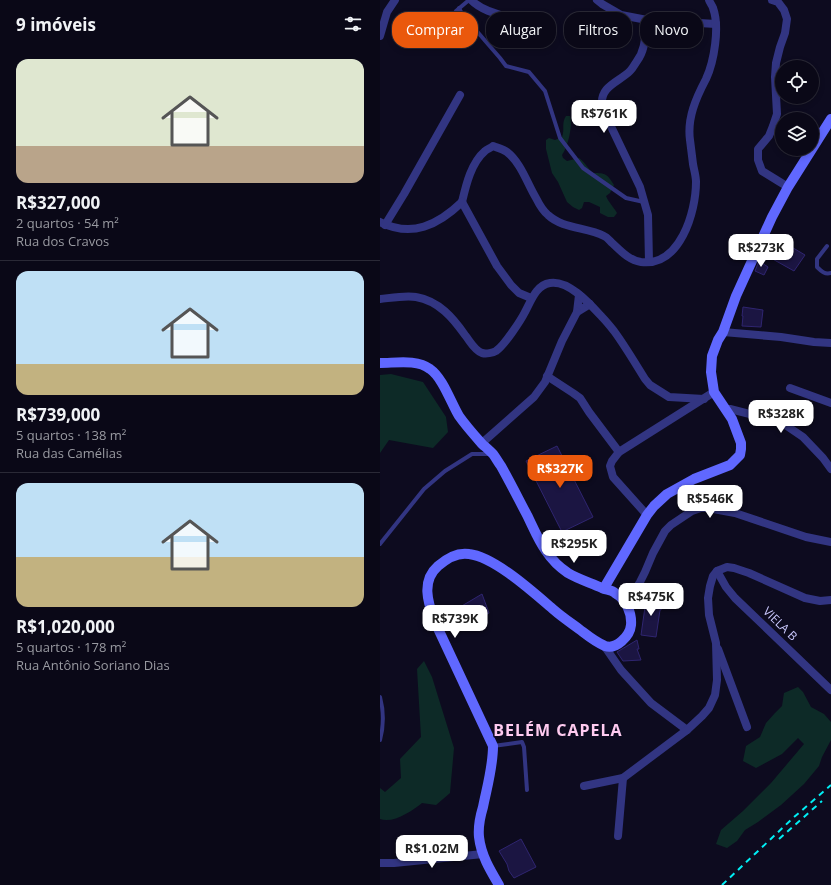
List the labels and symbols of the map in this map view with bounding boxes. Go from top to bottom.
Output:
pin: R$761K [571,100,637,134]
pin: R$273K [728,234,794,268]
pin: R$328K [748,400,814,434]
pin: R$327K [527,455,593,489]
pin: R$546K [677,485,743,519]
pin: R$295K [541,530,607,564]
pin: R$475K [618,583,684,617]
street label: VIELA B [759,603,801,644]
pin: R$739K [422,605,488,639]
district label: BELÉM CAPELA [493,719,623,741]
pin: R$1.02M [395,835,469,869]

